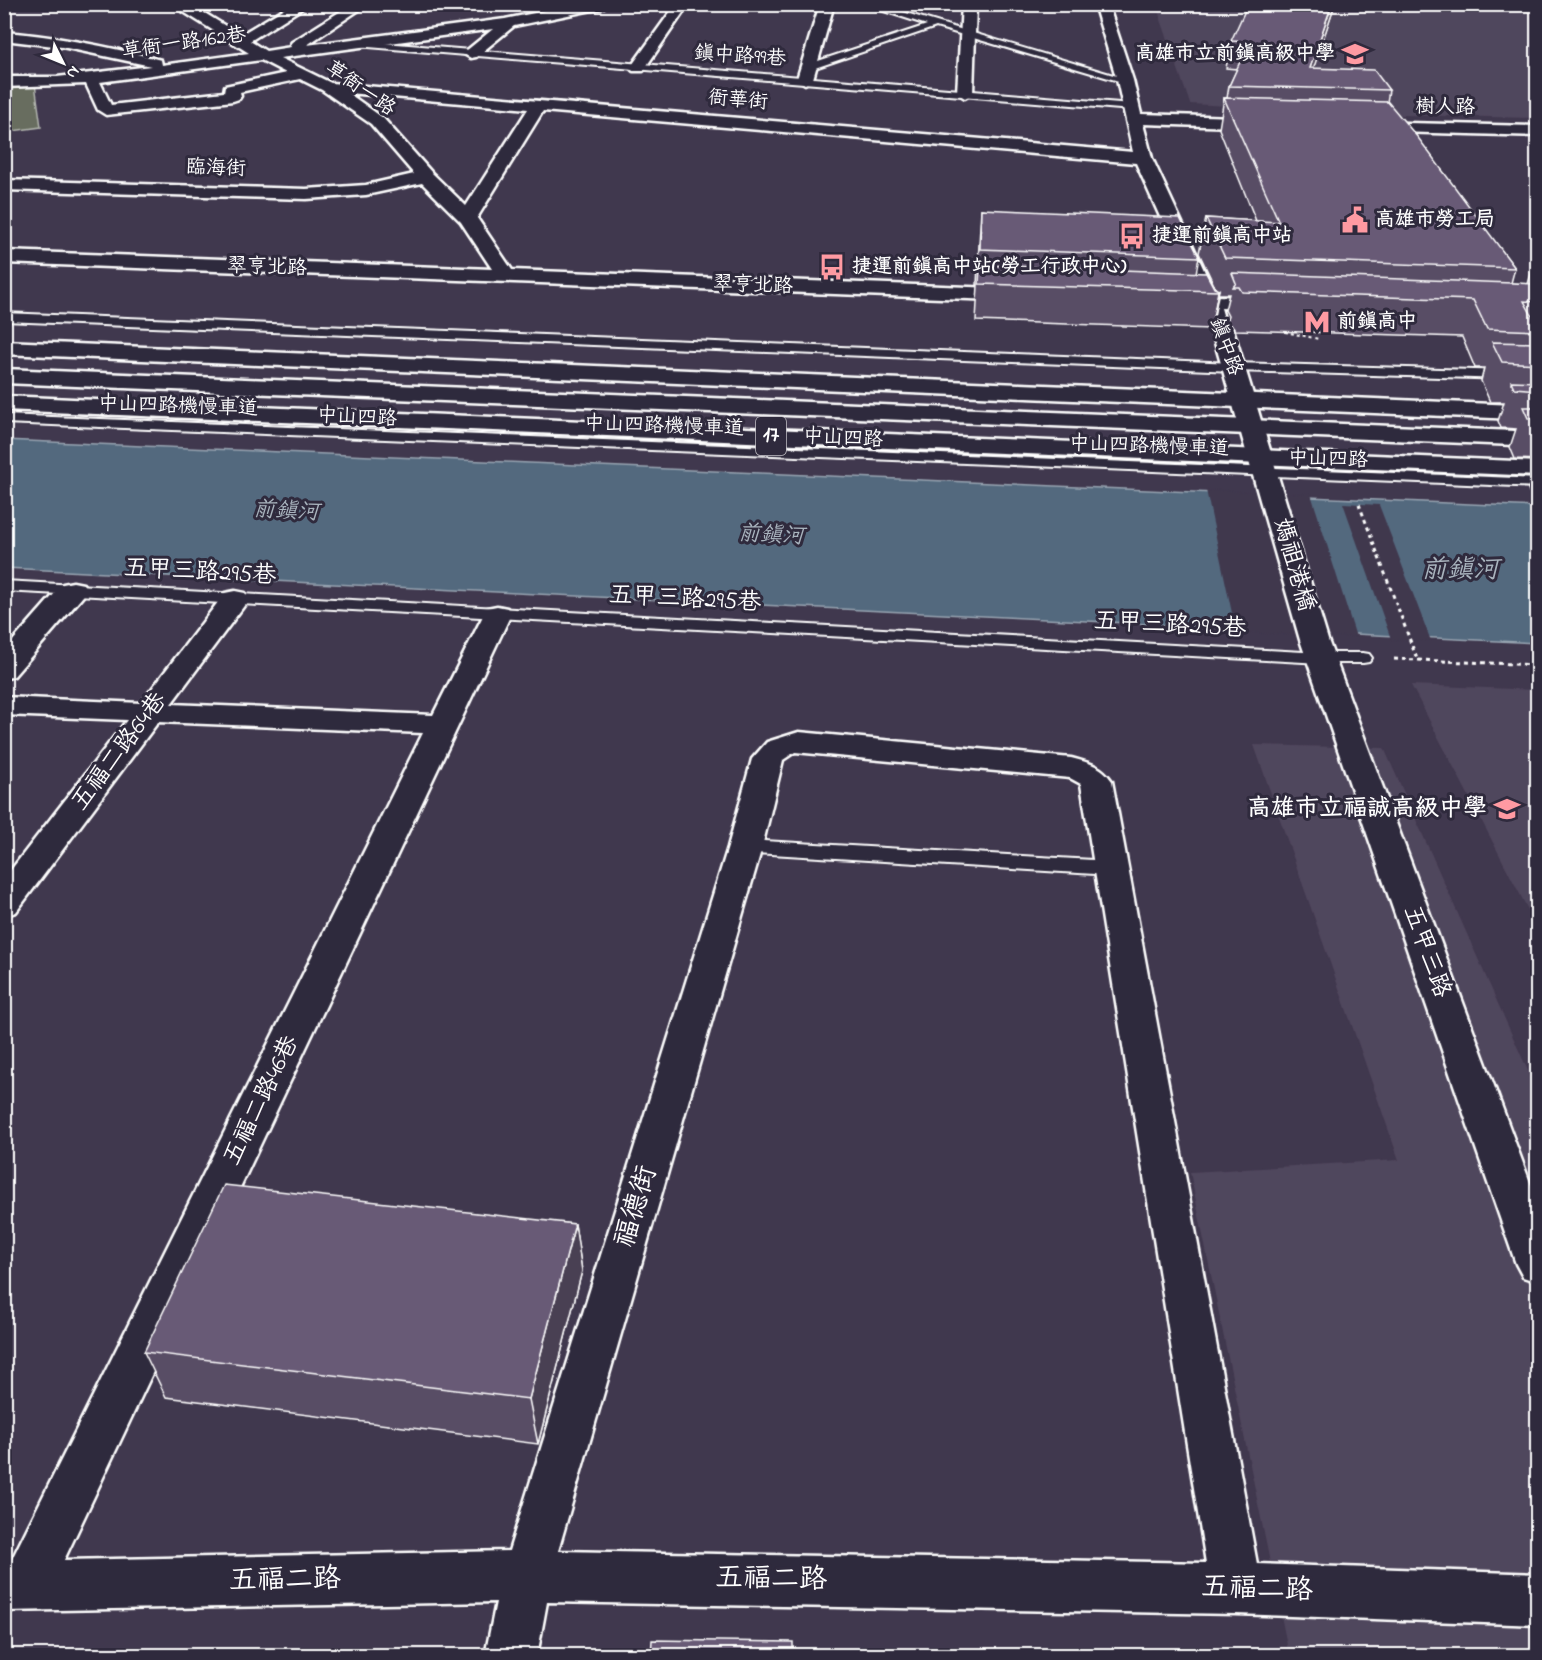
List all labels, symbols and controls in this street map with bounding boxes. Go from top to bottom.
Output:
street label: 草衙一路162巷 [120,21,249,67]
north arrow [33,33,93,93]
street label: 鎮中路99巷 [693,39,788,75]
school or university icon: 高雄市立前鎮高級中學 [1340,39,1370,69]
place label: 高雄市立前鎮高級中學 [1135,40,1335,69]
street label: 草衙一路 [319,54,402,124]
text: N [60,60,85,84]
street label: 衙華街 [706,84,769,118]
street label: 樹人路 [1415,93,1476,123]
street label: 臨海街 [186,153,246,185]
public building icon: 高雄市勞工局 [1340,205,1370,235]
place label: 高雄市勞工局 [1375,206,1495,235]
bus stop icon: 捷運前鎮高中站 [1117,221,1147,251]
place label: 捷運前鎮高中站 [1152,222,1292,251]
street label: 翠亨北路 [227,252,308,284]
bus stop icon: 捷運前鎮高中站(勞工行政中心) [817,252,847,282]
place label: 捷運前鎮高中站(勞工行政中心) [852,253,1126,282]
street label: 翠亨北路 [713,270,794,302]
metro station icon: 前鎮高中 [1302,307,1332,337]
place label: 前鎮高中 [1337,308,1417,337]
street label: 鎮中路 [1201,314,1249,381]
street label: 中山四路機慢車道 [98,390,258,424]
street label: 中山四路 [316,401,399,435]
street label: 中山四路機慢車道 [584,410,744,444]
road number: 17 [756,417,786,455]
street label: 中山四路 [802,422,885,456]
street label: 中山四路機慢車道 [1069,430,1229,464]
street label: 中山四路 [1288,444,1369,476]
water label: 前鎮河 [252,494,323,530]
street label: 媽祖港橋 [1263,514,1323,616]
water label: 前鎮河 [737,518,808,554]
street label: 五甲三路295巷 [123,552,277,594]
water label: 前鎮河 [1421,552,1503,590]
street label: 五甲三路295巷 [608,579,762,621]
street label: 五甲三路295巷 [1093,605,1247,647]
street label: 五福二路64巷 [64,685,176,819]
place label: 高雄市立福誠高級中學 [1247,792,1487,827]
school or university icon: 高雄市立福誠高級中學 [1492,794,1522,824]
street label: 五甲三路 [1393,901,1459,1003]
street label: 五福二路46巷 [215,1030,309,1172]
street label: 福德街 [605,1161,669,1253]
street label: 五福二路 [715,1559,827,1601]
street label: 五福二路 [229,1560,341,1602]
street label: 五福二路 [1200,1568,1314,1612]

